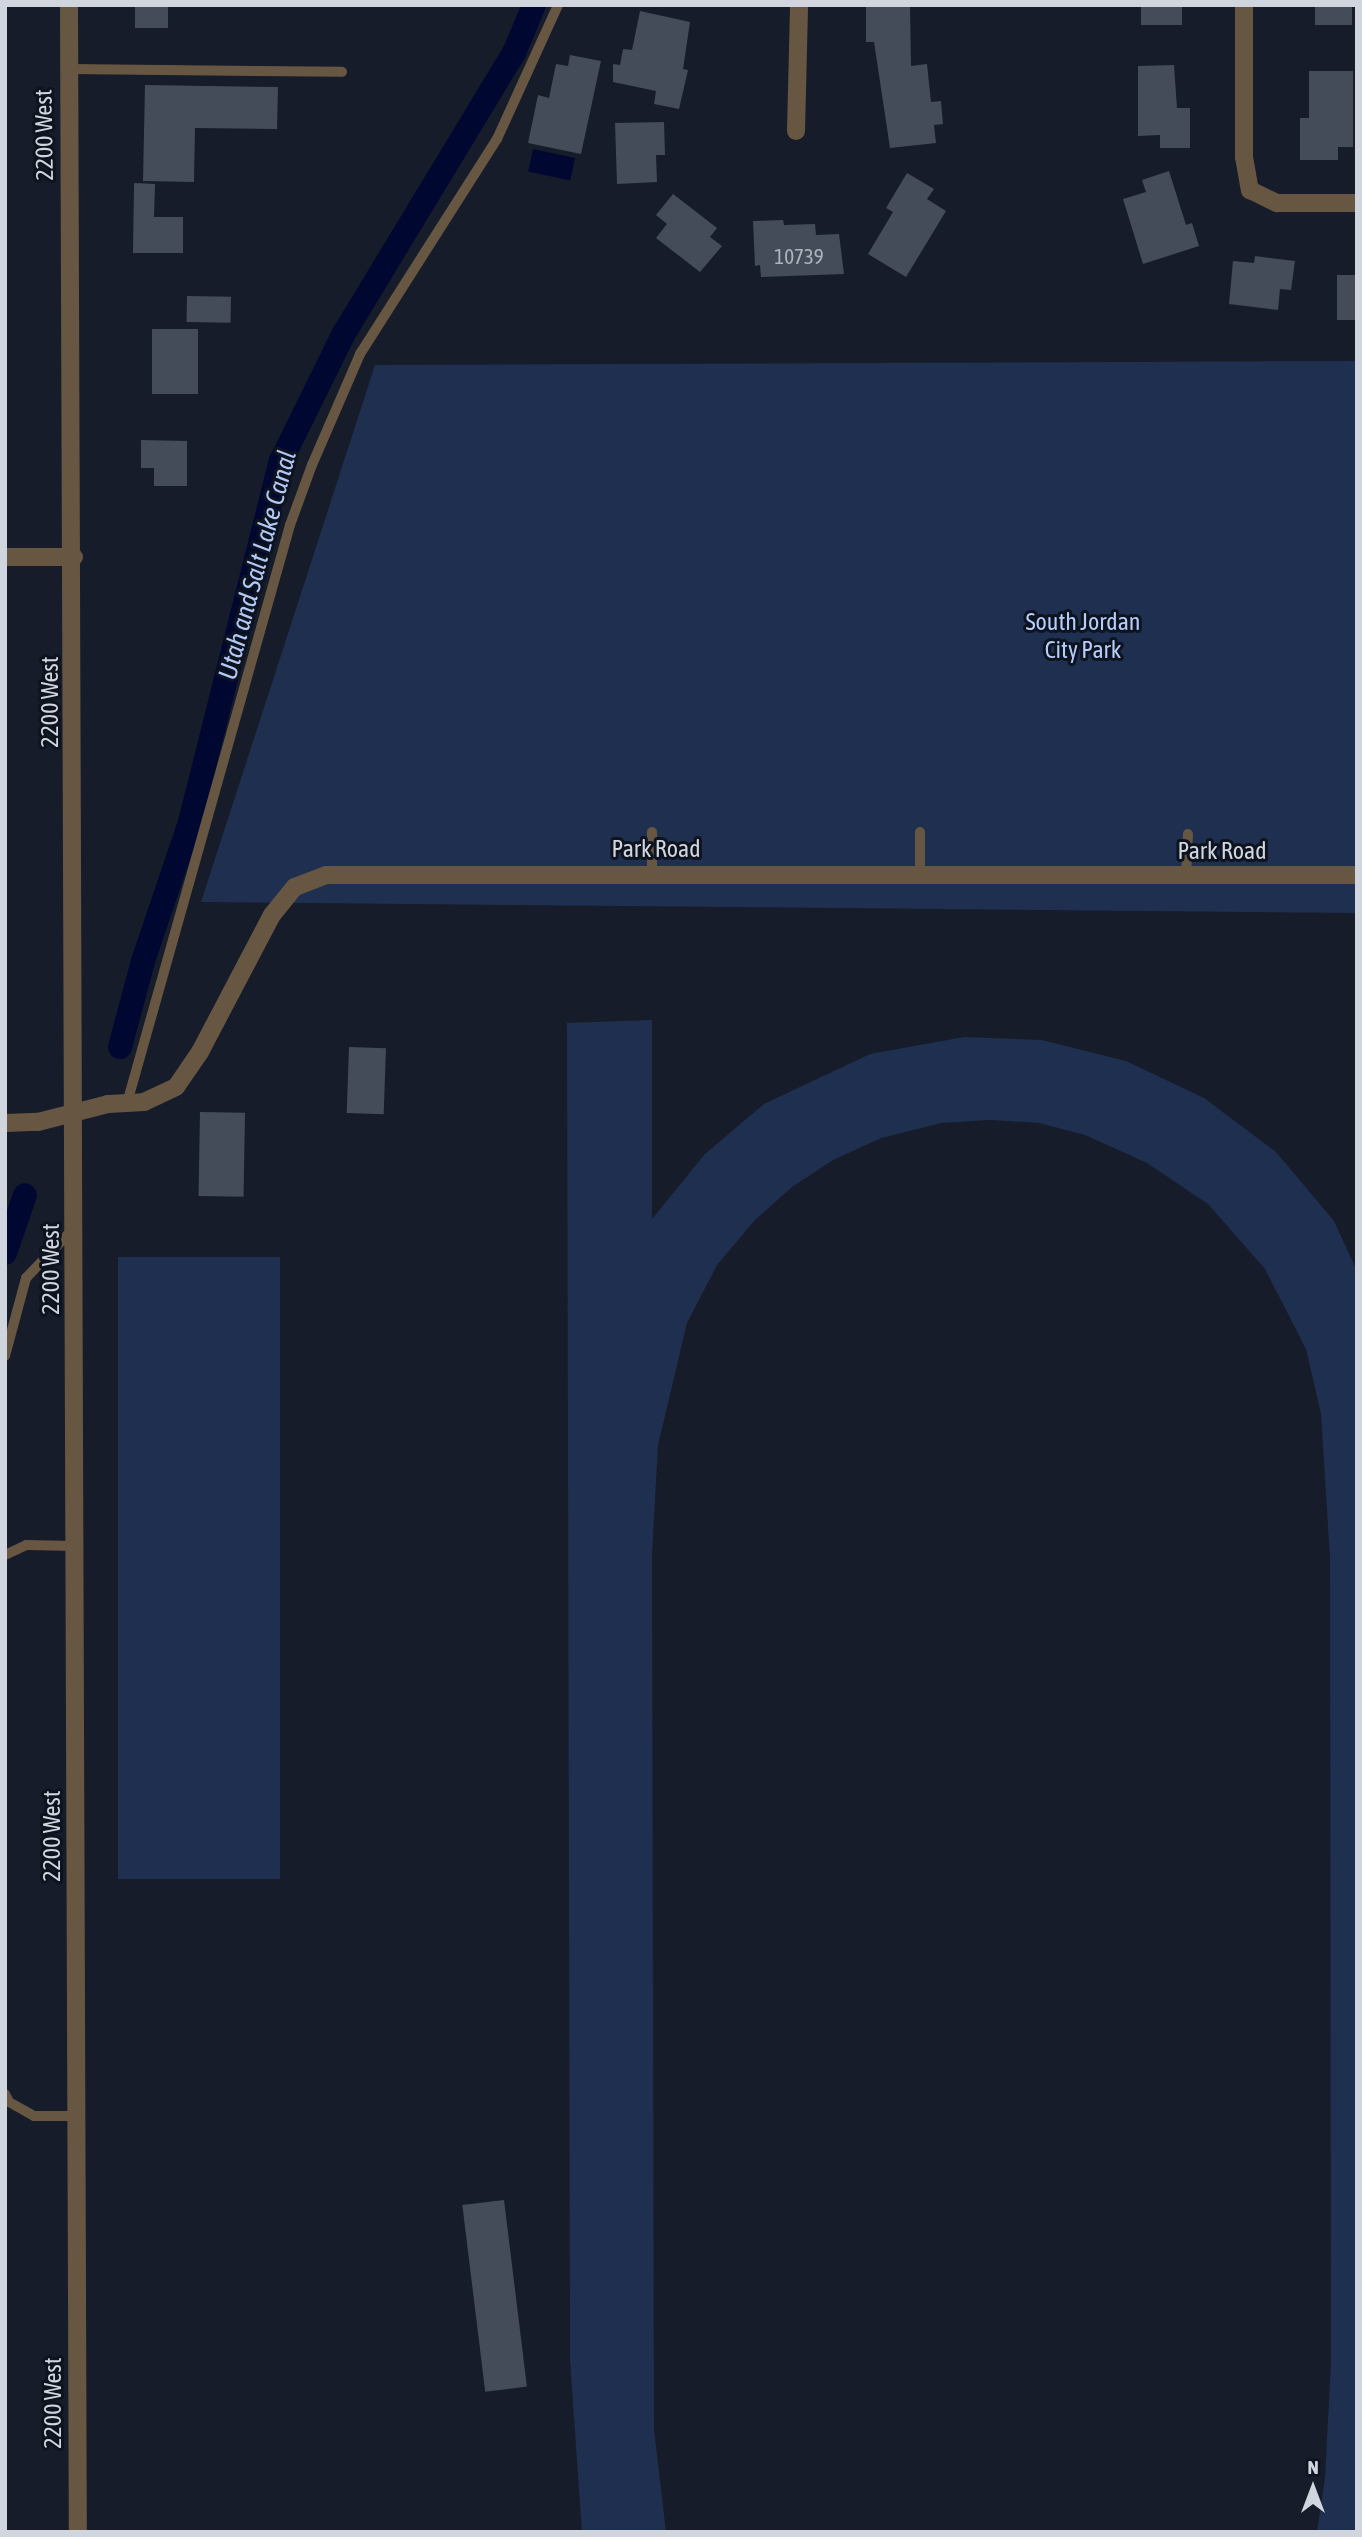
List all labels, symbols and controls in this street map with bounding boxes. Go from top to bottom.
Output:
street label: 2200 West [29,89,59,181]
house number: 10739 [774,243,824,269]
water label: Utah and Salt Lake Canal [212,447,304,683]
park label: South Jordan City Park [1025,608,1141,664]
street label: 2200 West [36,656,64,748]
street label: Park Road [611,835,701,863]
street label: Park Road [1177,837,1267,865]
street label: 2200 West [37,1223,65,1315]
street label: 2200 West [38,1790,66,1882]
street label: 2200 West [39,2357,67,2449]
north arrow [1278,2453,1348,2523]
text: N [1307,2456,1319,2478]

